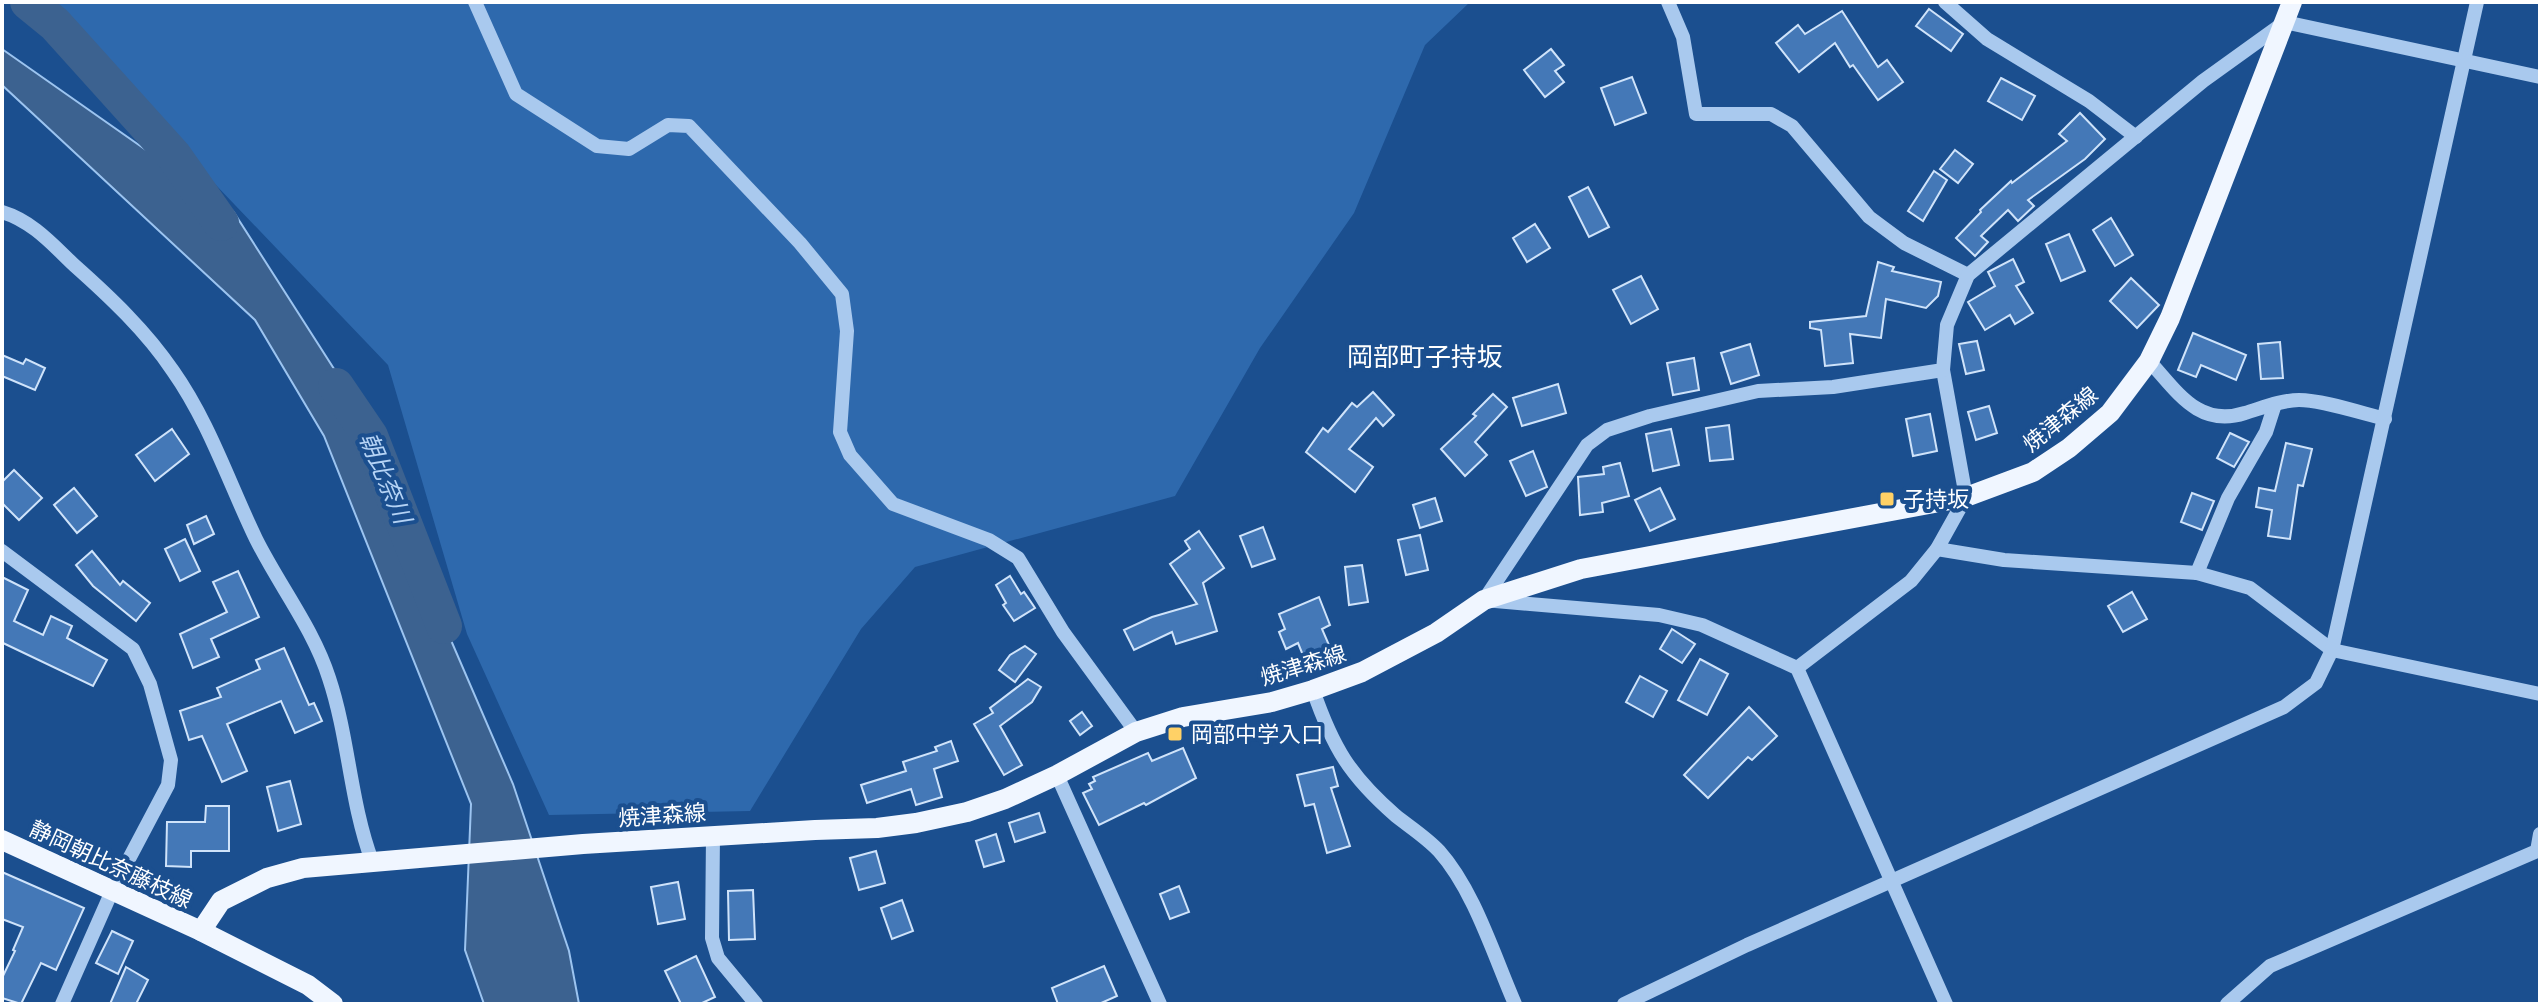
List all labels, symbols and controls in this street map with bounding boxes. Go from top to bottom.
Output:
district label: 岡部町子持坂 [1347,341,1503,373]
street label: 焼津森線 [2018,381,2103,458]
water label: 朝比奈川 [353,428,419,530]
place label: 子持坂 [1903,486,1969,513]
marker: 子持坂 [1878,490,1896,508]
street label: 焼津森線 [1257,640,1349,691]
place label: 岡部中学入口 [1191,721,1323,748]
marker: 岡部中学入口 [1166,725,1184,743]
street label: 焼津森線 [617,799,707,832]
street label: 静岡朝比奈藤枝線 [25,815,196,914]

